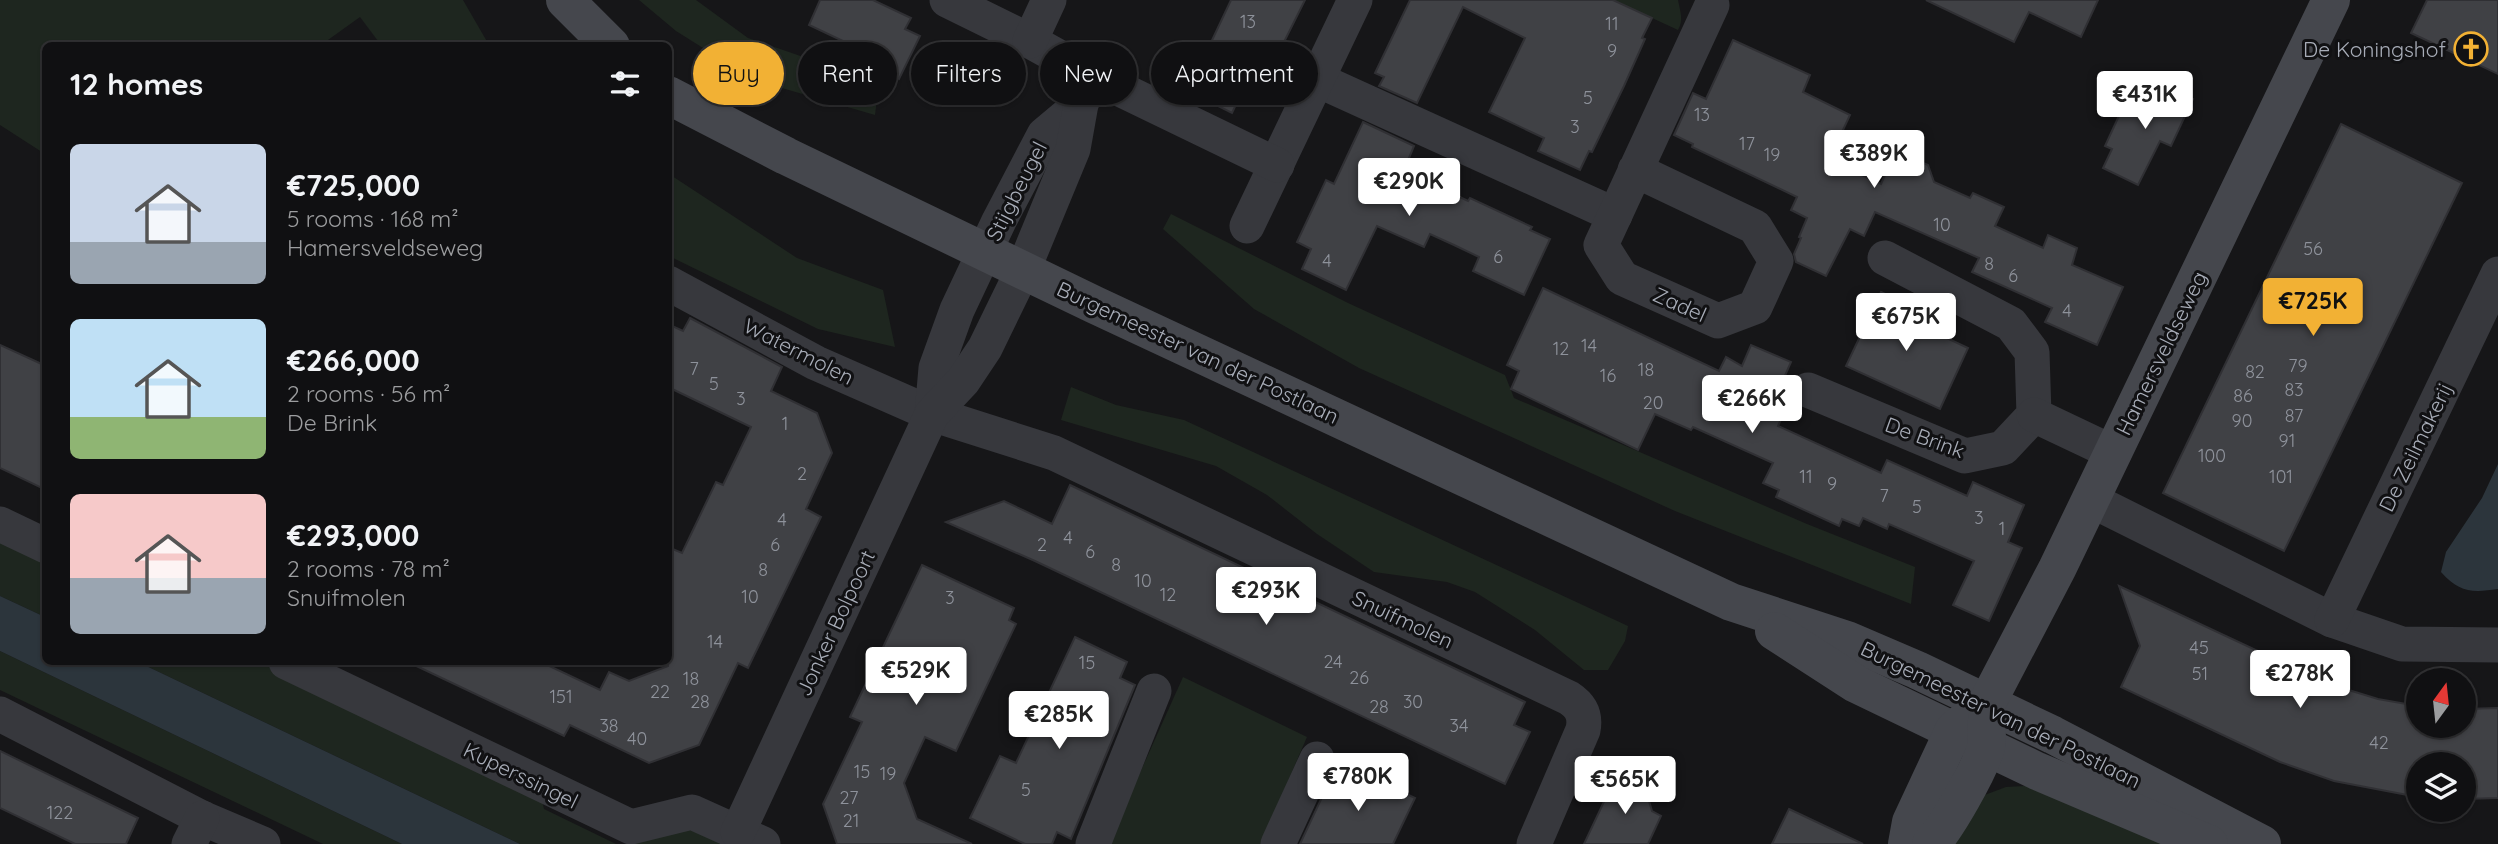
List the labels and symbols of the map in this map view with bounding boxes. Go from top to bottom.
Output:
house number: 13 [1240,10,1256,33]
house number: 11 [1605,12,1619,35]
church icon: De Koningshof [2452,30,2490,68]
place label: De Koningshof [2303,36,2446,62]
house number: 9 [1607,39,1617,62]
pin: €431K [2096,72,2194,131]
house number: 5 [1583,86,1593,109]
house number: 13 [1694,103,1710,126]
house number: 3 [1570,115,1580,138]
pin: €389K [1825,130,1923,190]
house number: 17 [1739,132,1755,155]
street label: Stijgbeugel [980,137,1052,245]
house number: 19 [1764,143,1780,166]
pin: €290K [1360,158,1458,218]
house number: 10 [1933,213,1951,236]
house number: 56 [2303,237,2323,260]
house number: 6 [1493,245,1503,268]
house number: 4 [1322,249,1332,272]
house number: 8 [1984,252,1994,275]
house number: 6 [2008,264,2018,287]
street label: Hamersveldseweg [2110,267,2212,439]
street label: Burgemeester van der Postlaan [1053,275,1343,429]
pin: €725K [2264,278,2362,338]
street label: Zadel [1649,281,1711,327]
pin: €675K [1857,294,1955,353]
house number: 4 [2062,299,2072,322]
street label: Watermolen [740,312,858,390]
house number: 14 [1581,334,1597,357]
house number: 12 [1553,337,1569,360]
house number: 79 [2288,354,2308,377]
house number: 7 [689,357,699,380]
house number: 18 [1638,358,1654,381]
house number: 82 [2245,360,2265,383]
house number: 16 [1600,364,1616,387]
house number: 5 [709,372,719,395]
pin: €266K [1703,376,1801,435]
house number: 83 [2284,378,2304,401]
street label: De Zeilmakerij [2373,378,2457,516]
house number: 86 [2233,384,2253,407]
house number: 3 [736,387,746,410]
house number: 20 [1643,391,1663,414]
house number: 87 [2285,404,2303,427]
house number: 90 [2232,409,2252,432]
street label: De Brink [1882,411,1968,463]
house number: 1 [782,412,788,435]
house number: 91 [2279,429,2295,452]
house number: 100 [2198,444,2226,467]
house number: 2 [797,462,807,485]
house number: 11 [1799,465,1813,488]
house number: 101 [2269,465,2293,488]
house number: 9 [1827,472,1837,495]
house number: 7 [1879,484,1889,507]
house number: 5 [1912,495,1922,518]
house number: 3 [1974,506,1984,529]
house number: 4 [777,508,787,531]
house number: 1 [1999,517,2005,540]
house number: 4 [1063,526,1073,549]
house number: 6 [770,533,780,556]
house number: 2 [1037,533,1047,556]
house number: 6 [1085,540,1095,563]
street label: Jonker Bolpoort [790,546,880,700]
house number: 8 [1111,553,1121,576]
house number: 8 [758,558,768,581]
pin: €293K [1217,568,1315,627]
house number: 10 [1134,569,1152,592]
house number: 12 [1160,583,1176,606]
street label: Snuifmolen [1348,584,1458,654]
house number: 10 [741,585,759,608]
house number: 3 [945,586,955,609]
house number: 14 [707,630,723,653]
street label: Burgemeester van der Postlaan [1857,635,2145,793]
house number: 45 [2189,636,2209,659]
pin: €529K [867,648,965,707]
house number: 24 [1323,650,1343,673]
pin: €278K [2251,650,2349,710]
house number: 15 [1079,651,1095,674]
house number: 51 [2192,662,2208,685]
house number: 26 [1349,666,1369,689]
house number: 18 [683,667,699,690]
north arrow [2406,668,2476,738]
house number: 22 [650,680,670,703]
house number: 151 [549,685,573,708]
house number: 28 [690,690,710,713]
house number: 30 [1403,690,1423,713]
pin: €285K [1010,692,1108,751]
house number: 28 [1369,695,1389,718]
house number: 38 [599,714,619,737]
house number: 34 [1450,714,1468,737]
house number: 40 [627,727,647,750]
house number: 42 [2369,731,2389,754]
street label: Kuperssingel [459,736,583,814]
pin: €780K [1309,754,1407,813]
pin: €565K [1576,756,1674,816]
house number: 15 [854,760,870,783]
house number: 19 [880,762,896,785]
house number: 5 [1021,778,1031,801]
house number: 27 [840,786,858,809]
house number: 122 [47,801,73,824]
house number: 21 [843,809,859,832]

